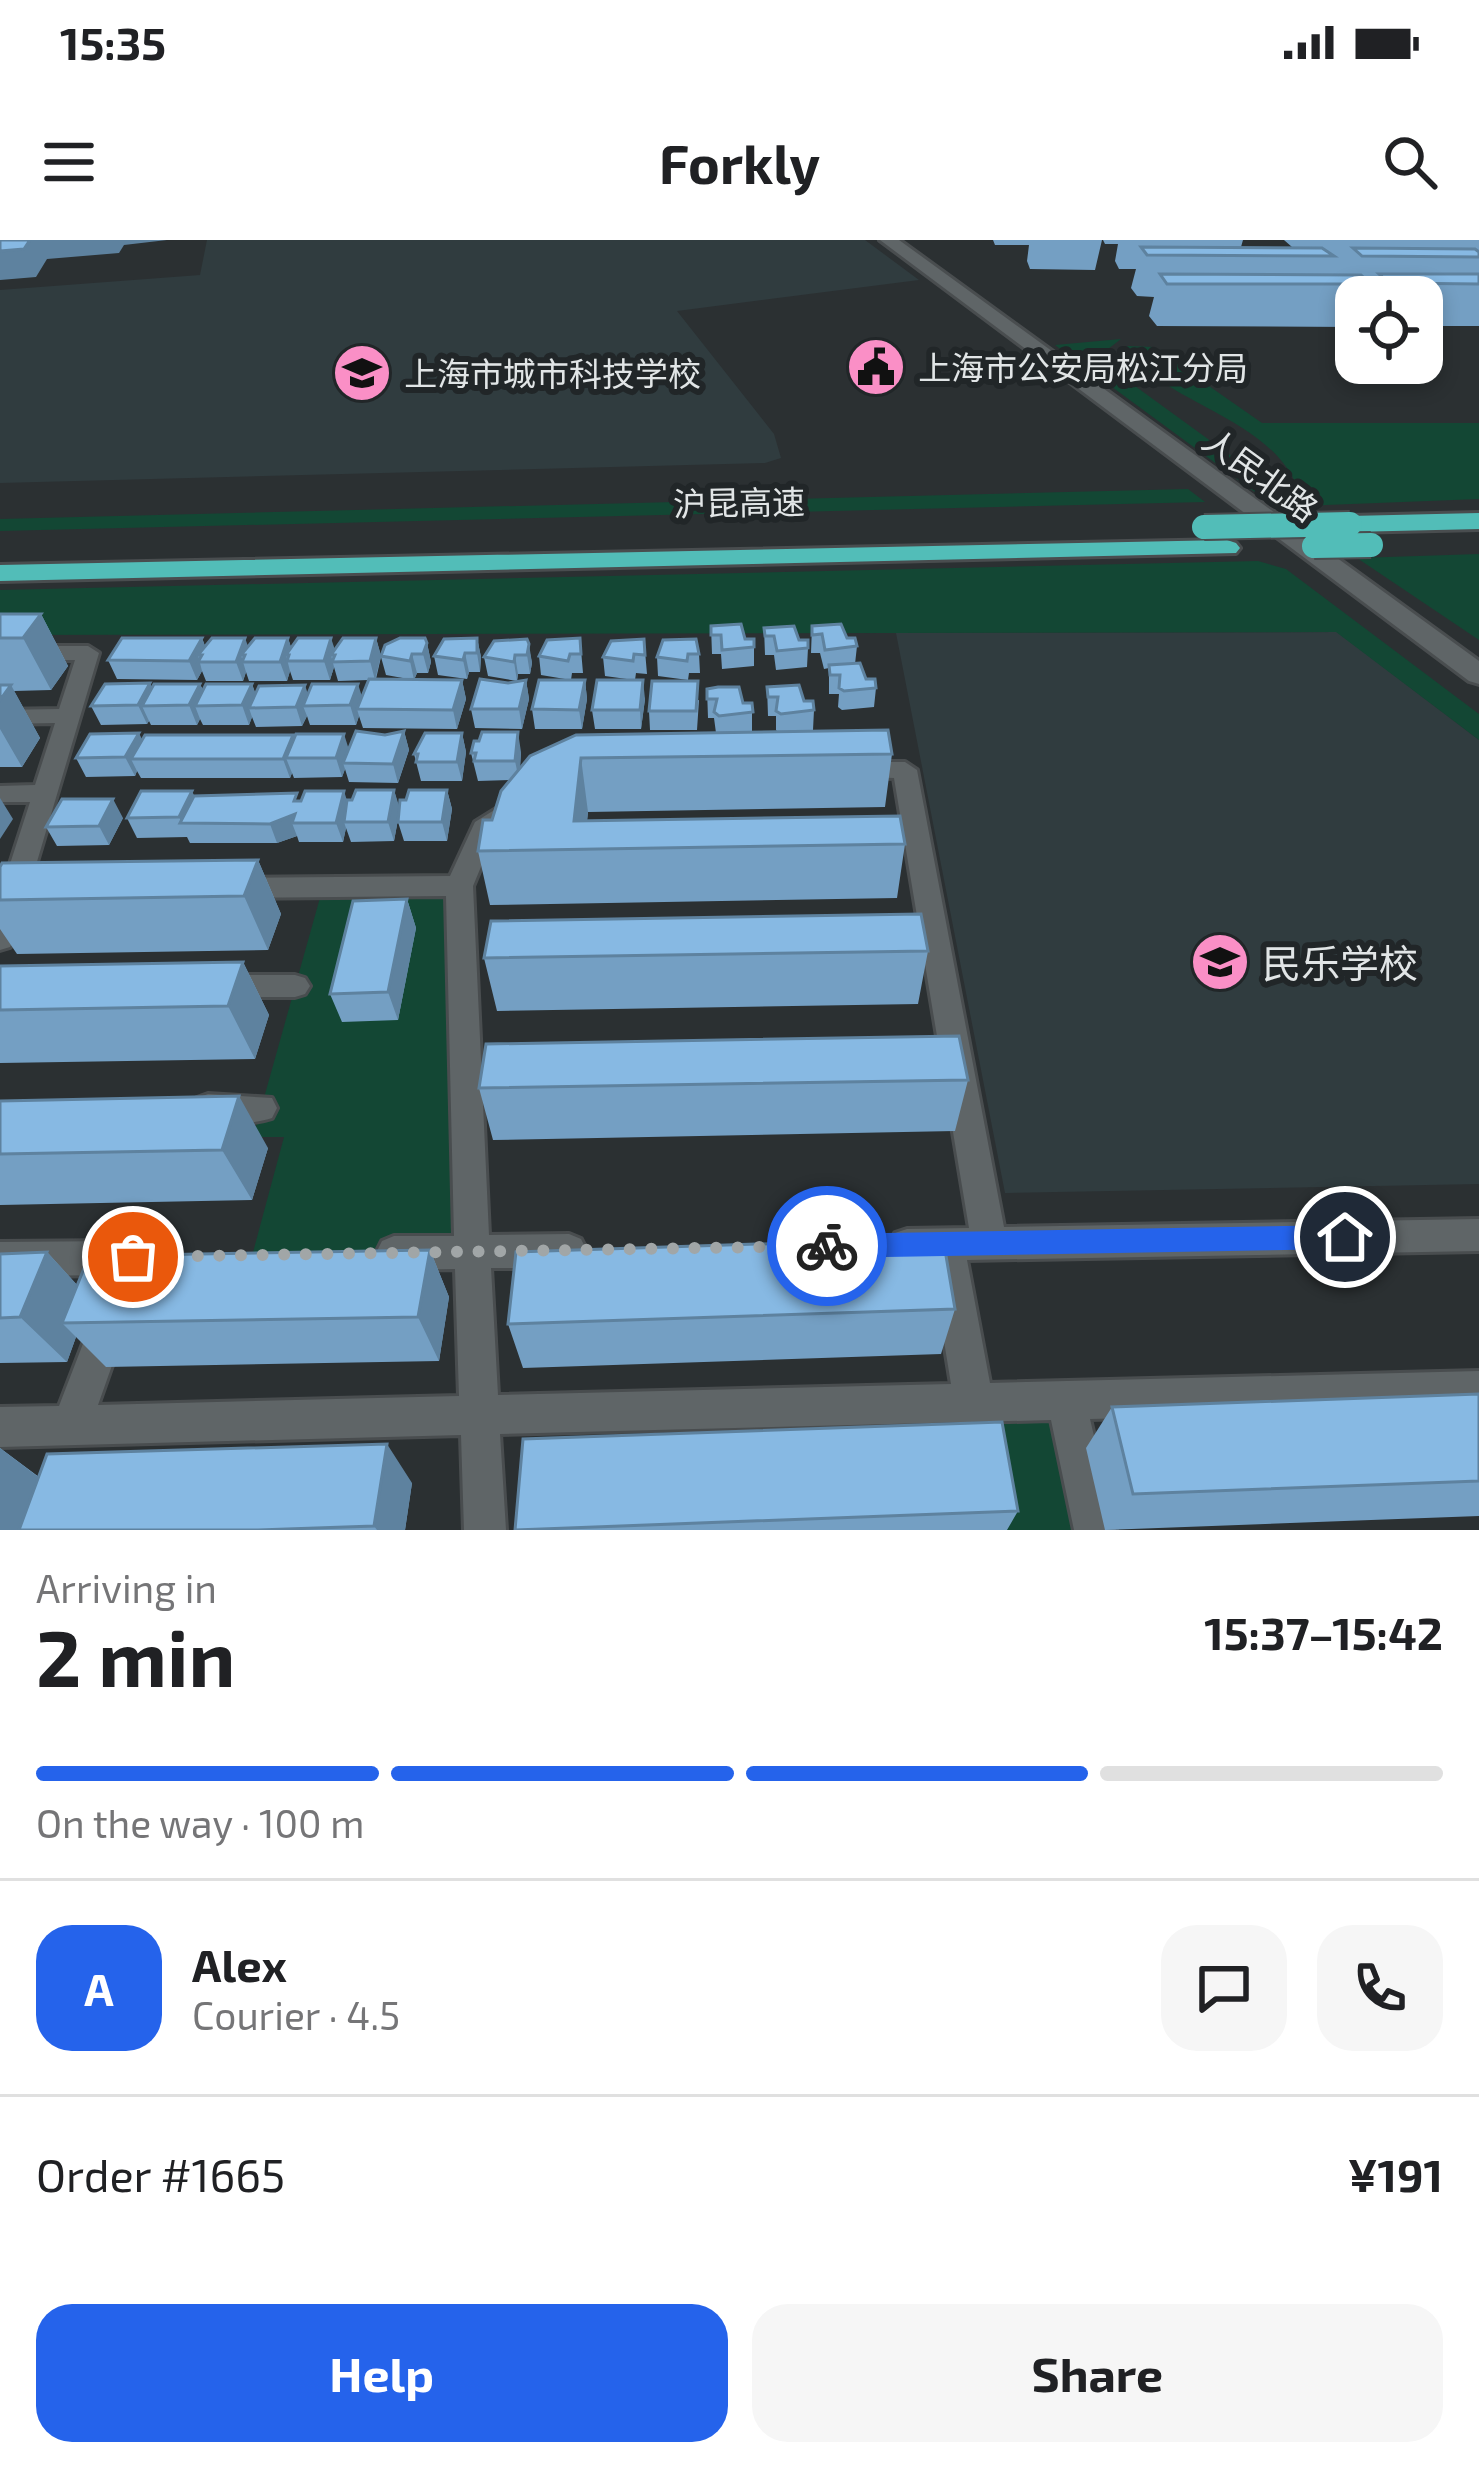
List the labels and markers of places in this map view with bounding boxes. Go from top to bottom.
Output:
public building icon: 上海市公安局松江分局 [845,336,907,398]
school or university icon: 上海市城市科技学校 [331,342,393,404]
place label: 上海市公安局松江分局 [918,347,1248,387]
place label: 上海市城市科技学校 [404,353,701,393]
school or university icon: 民乐学校 [1189,931,1251,993]
place label: 民乐学校 [1262,939,1418,986]
pin [1294,1186,1396,1288]
pin [82,1206,184,1308]

